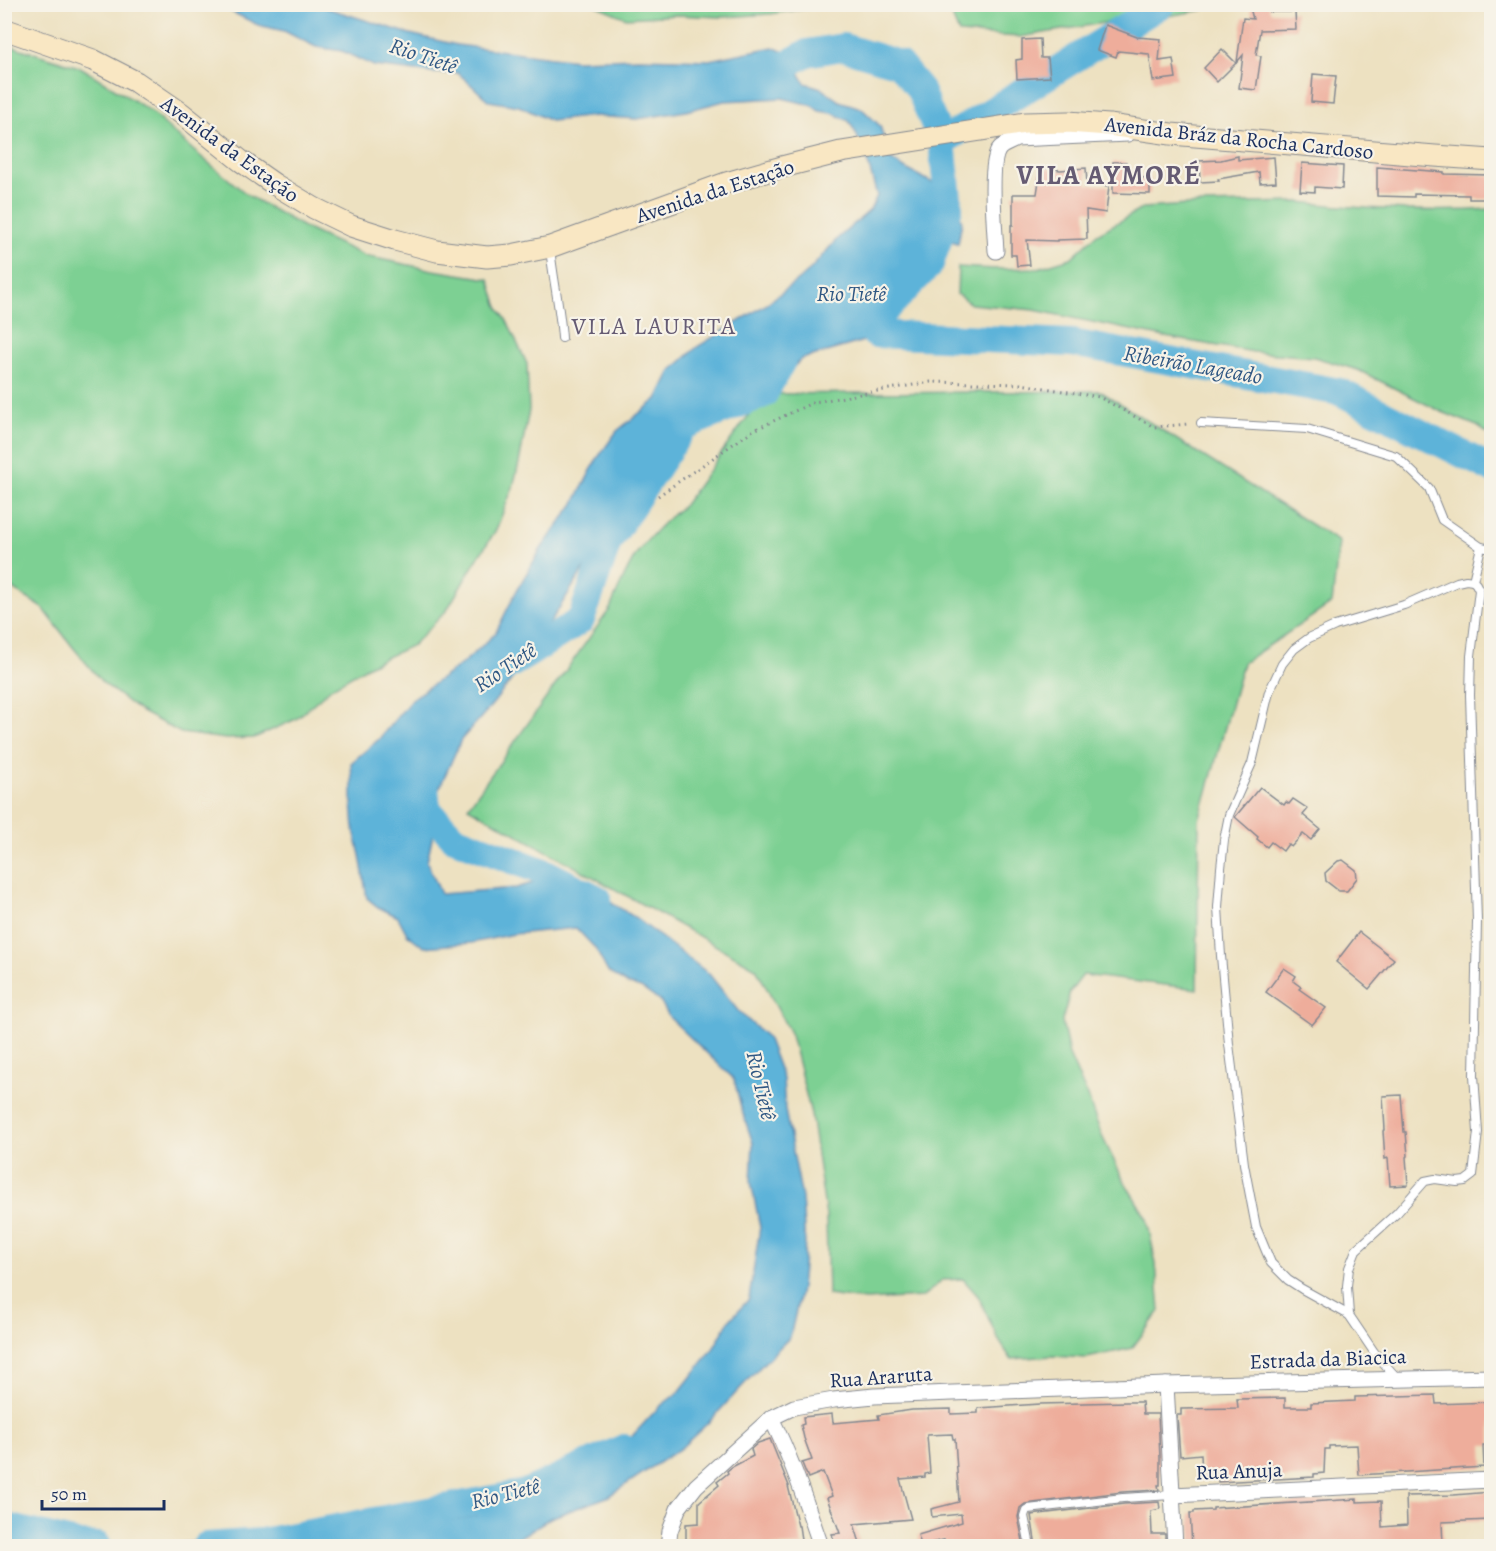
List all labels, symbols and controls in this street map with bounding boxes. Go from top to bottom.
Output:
water label: Rio Tietê [386,31,462,82]
street label: Avenida da Estação [154,89,305,209]
street label: Avenida Bráz da Rocha Cardoso [1102,110,1375,166]
street label: Avenida da Estação [631,152,798,230]
district label: VILA AYMORÉ [1016,157,1201,193]
water label: Rio Tietê [817,279,887,309]
district label: VILA LAURITA [570,310,737,342]
water label: Ribeirão Lageado [1121,338,1265,392]
water label: Rio Tietê [468,635,543,700]
water label: Rio Tietê [739,1048,784,1124]
street label: Estrada da Biacica [1249,1342,1407,1376]
street label: Rua Araruta [829,1359,934,1395]
street label: Rua Anuja [1195,1455,1283,1487]
water label: Rio Tietê [468,1471,544,1517]
scale bar [42,1473,164,1511]
text: 50 m [51,1482,87,1506]

